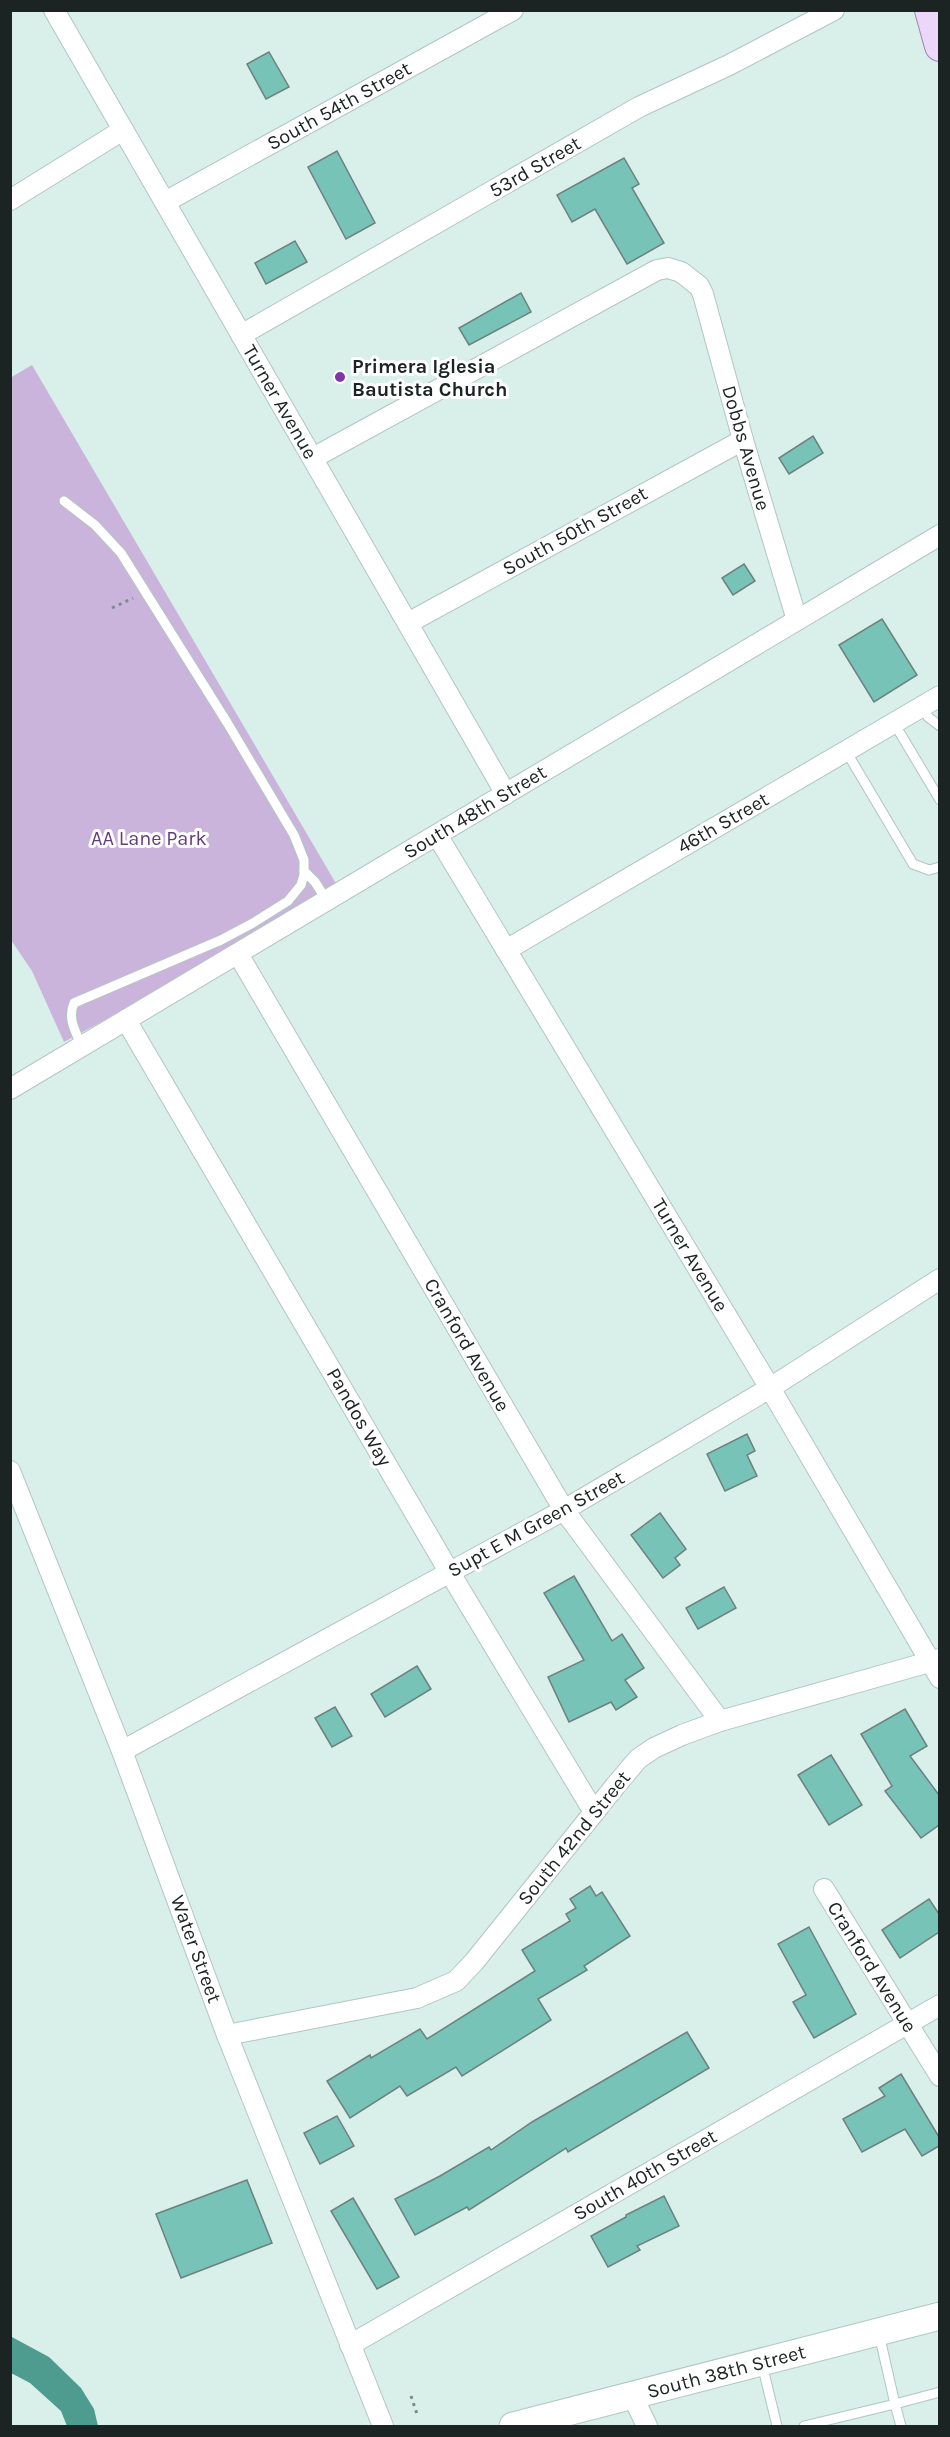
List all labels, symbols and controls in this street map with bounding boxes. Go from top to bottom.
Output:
street label: South 54th Street [263,57,415,155]
street label: 53rd Street [485,131,585,202]
street label: Turner Avenue [238,341,322,463]
place label: Primera Iglesia Bautista Church [352,355,507,401]
marker: Primera Iglesia Bautista Church [333,370,347,384]
street label: Dobbs Avenue [717,383,775,513]
street label: South 50th Street [499,481,652,580]
street label: South 48th Street [400,760,551,864]
street label: 46th Street [673,787,773,858]
park label: AA Lane Park [91,827,207,850]
street label: Turner Avenue [647,1194,733,1316]
street label: Cranford Avenue [420,1274,514,1416]
street label: Pandos Way [322,1364,396,1470]
street label: Supt E M Green Street [444,1466,629,1582]
street label: South 42nd Street [513,1766,635,1910]
street label: Water Street [166,1892,226,2006]
street label: Cranford Avenue [823,1897,921,2037]
street label: South 40th Street [569,2124,721,2225]
street label: South 38th Street [644,2340,808,2403]

